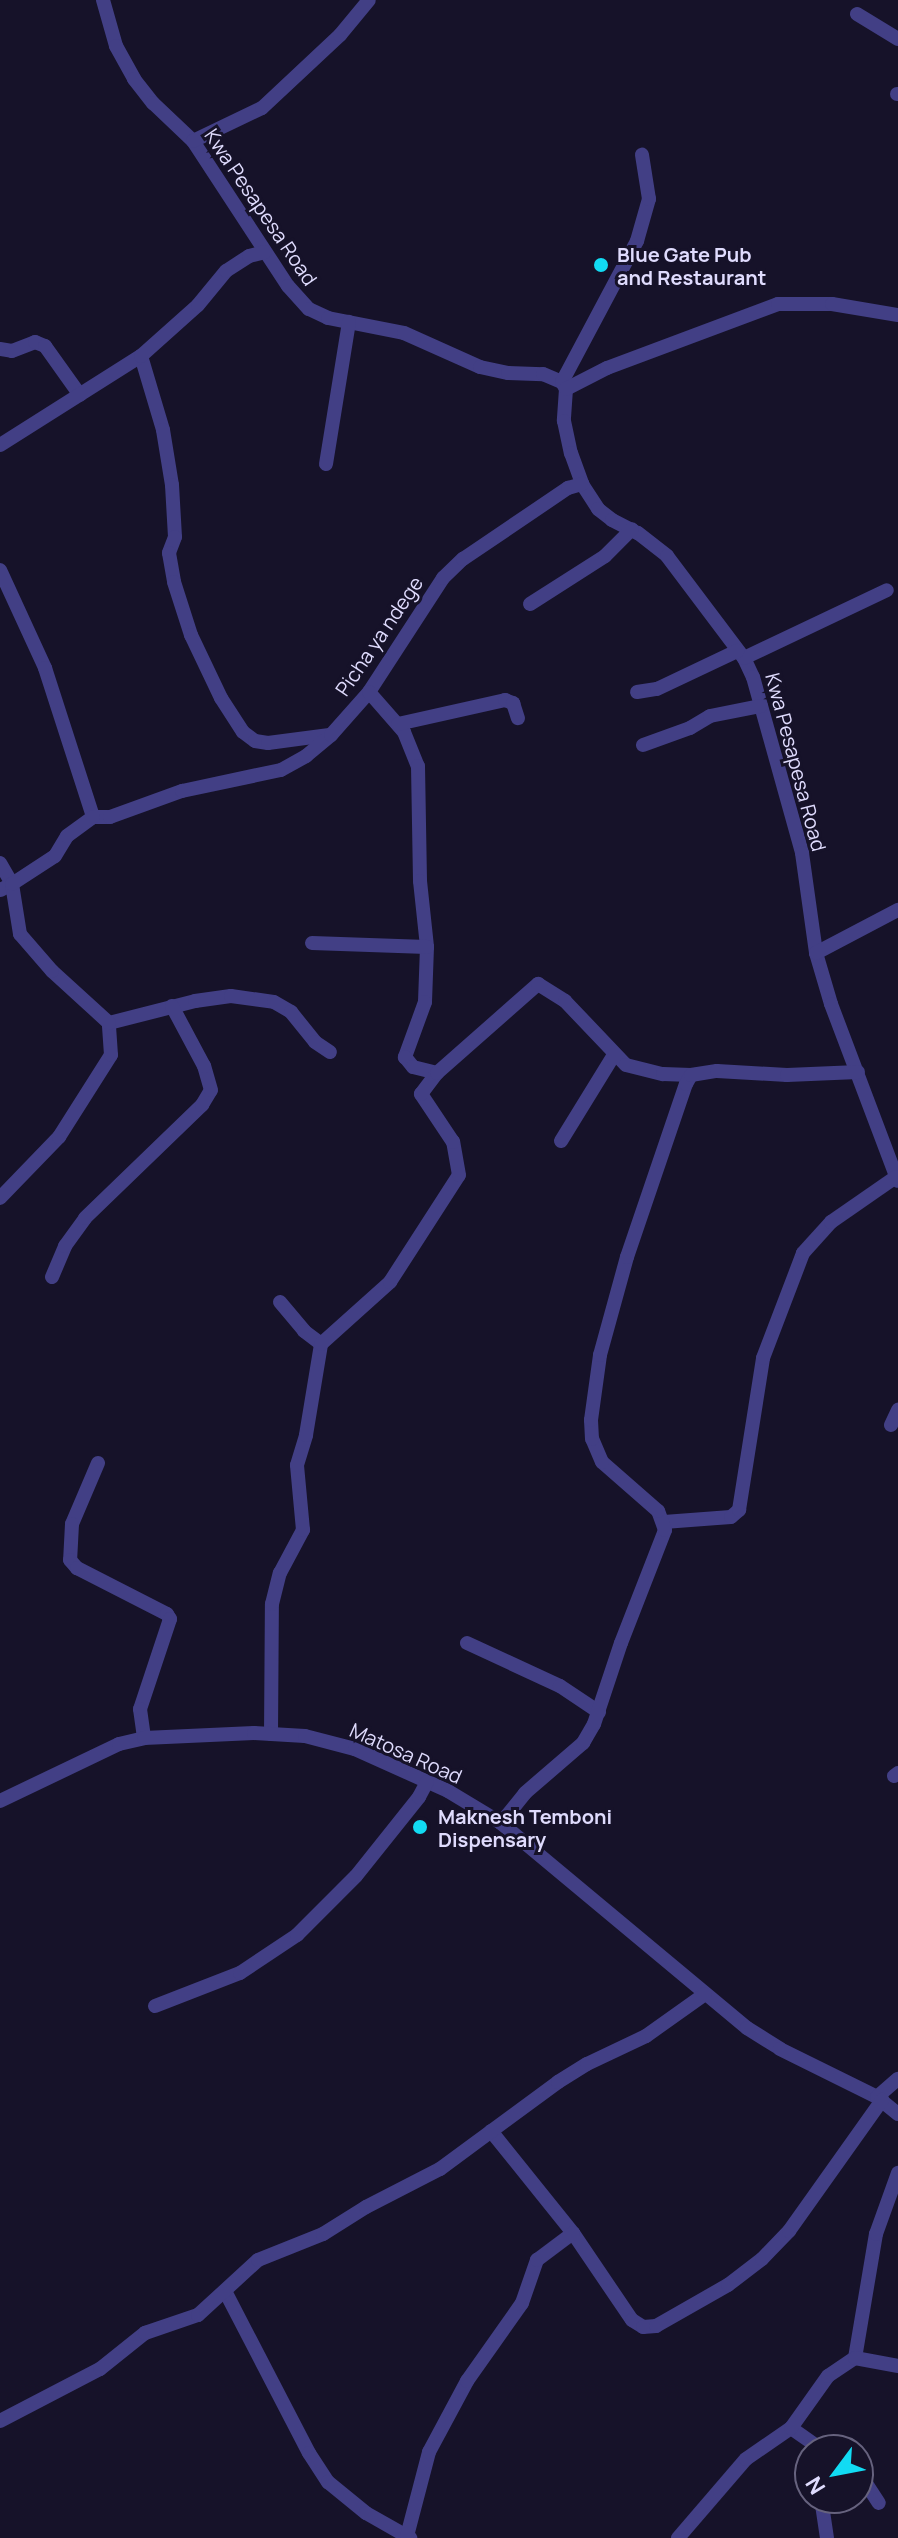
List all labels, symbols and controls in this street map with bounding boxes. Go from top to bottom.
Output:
street label: Kwa Pesapesa Road [200,124,322,290]
place label: Blue Gate Pub and Restaurant [617,242,766,289]
marker: Blue Gate Pub and Restaurant [592,256,610,274]
street label: Picha ya ndege [330,572,428,700]
street label: Kwa Pesapesa Road [761,670,831,854]
street label: Matosa Road [346,1718,466,1788]
place label: Maknesh Temboni Dispensary [438,1804,612,1851]
marker: Maknesh Temboni Dispensary [409,1816,431,1838]
north arrow [794,2434,874,2514]
text: N [798,2471,832,2500]

